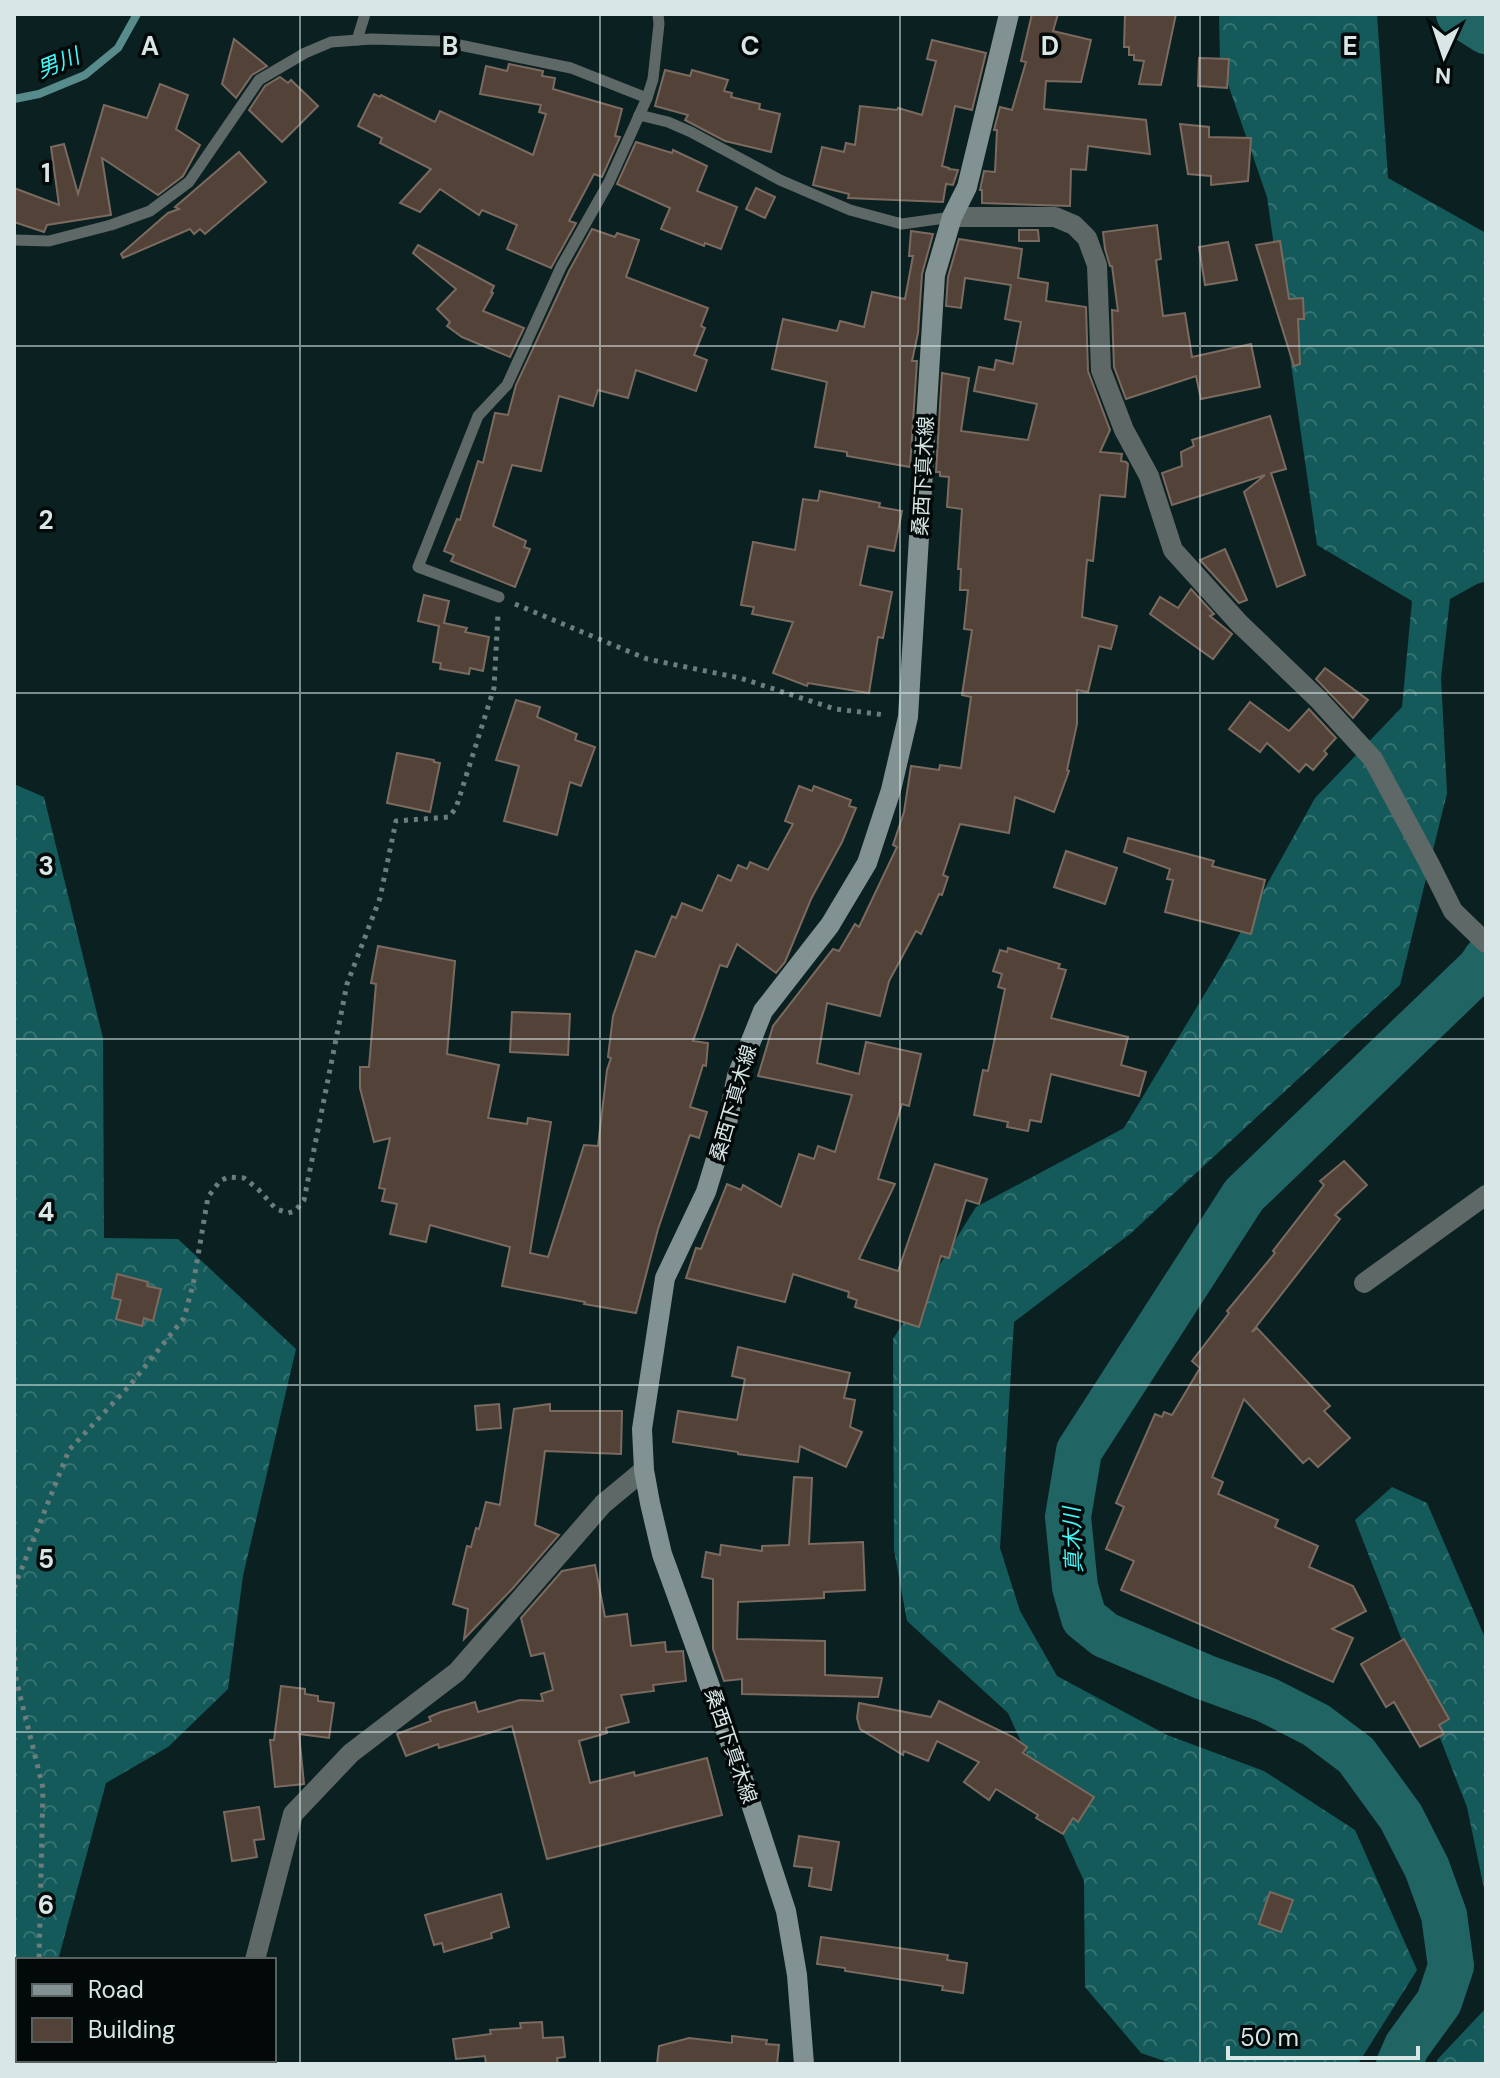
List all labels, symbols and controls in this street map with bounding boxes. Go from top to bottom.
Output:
north arrow [1404,16,1484,96]
text: A [141,29,159,63]
text: B [442,29,458,63]
text: C [740,29,760,63]
text: D [1041,29,1059,63]
text: E [1342,29,1358,63]
water label: 男川 [32,41,86,85]
text: N [1434,61,1452,90]
text: 1 [41,156,51,190]
street label: 桑西下真木線 [907,415,939,537]
text: 2 [38,503,54,537]
text: 3 [38,849,54,883]
street label: 桑西下真木線 [704,1042,762,1164]
text: 4 [38,1195,54,1229]
water label: 真木川 [1057,1505,1089,1573]
text: 5 [38,1542,54,1576]
street label: 桑西下真木線 [699,1685,763,1807]
text: 6 [38,1888,54,1922]
legend [16,1958,276,2062]
text: Road [88,1974,144,2005]
scale bar [1228,2010,1418,2060]
text: Building [88,2014,175,2045]
text: 50 m [1240,2022,1299,2053]

